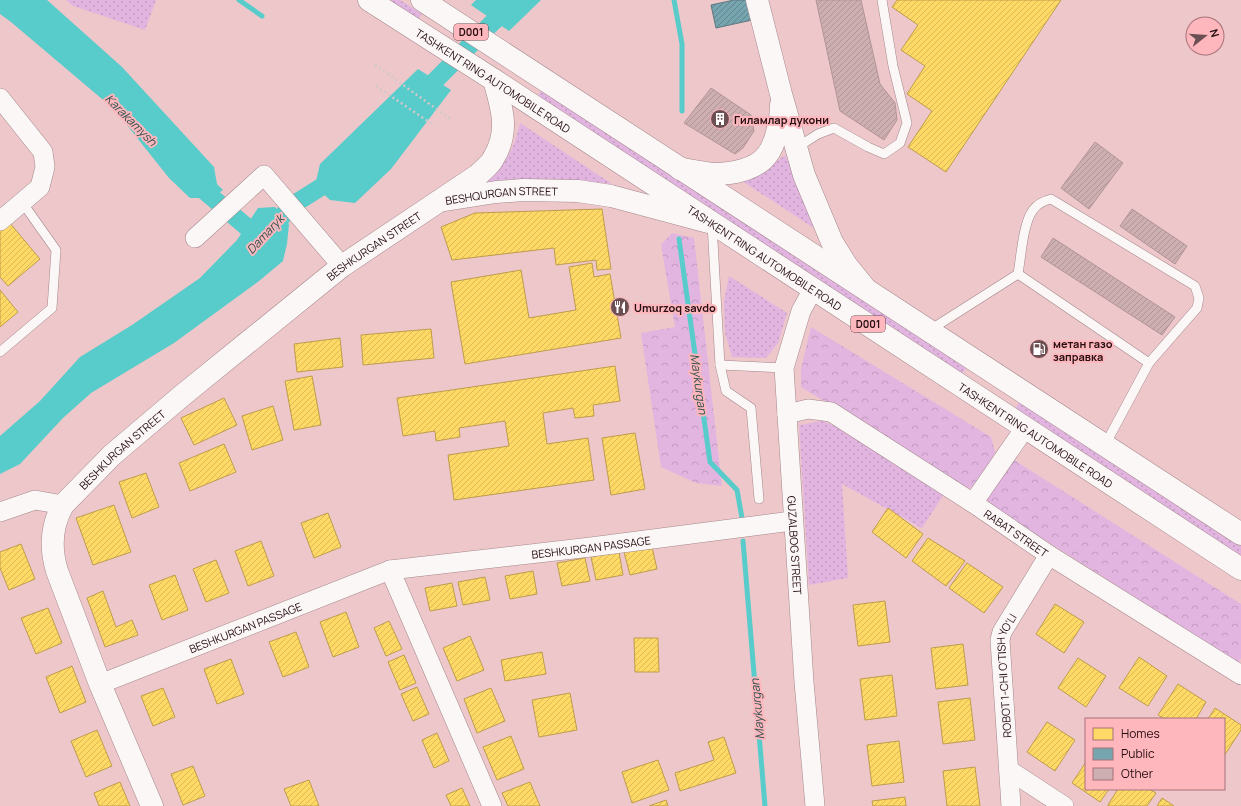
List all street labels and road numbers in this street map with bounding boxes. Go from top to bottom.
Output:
street label: TASHKENT RING AUTOMOBILE ROAD [413,24,574,136]
road number: D001 [454,24,488,40]
street label: BESHQURGAN STREET [444,182,559,207]
street label: TASHKENT RING AUTOMOBILE ROAD [685,201,845,313]
street label: BESHKURGAN STREET [323,208,424,283]
road number: D001 [851,316,885,332]
street label: TASHKENT RING AUTOMOBILE ROAD [956,379,1116,491]
street label: BESHKURGAN STREET [75,406,168,492]
street label: GUZALBOG STREET [785,495,806,595]
street label: RABAT STREET [981,505,1052,560]
street label: BESHKURGAN PASSAGE [531,532,652,561]
street label: BESHKURGAN PASSAGE [187,598,304,656]
street label: ROBOT 1-CHI O'TISH YO'LI [992,610,1019,738]

